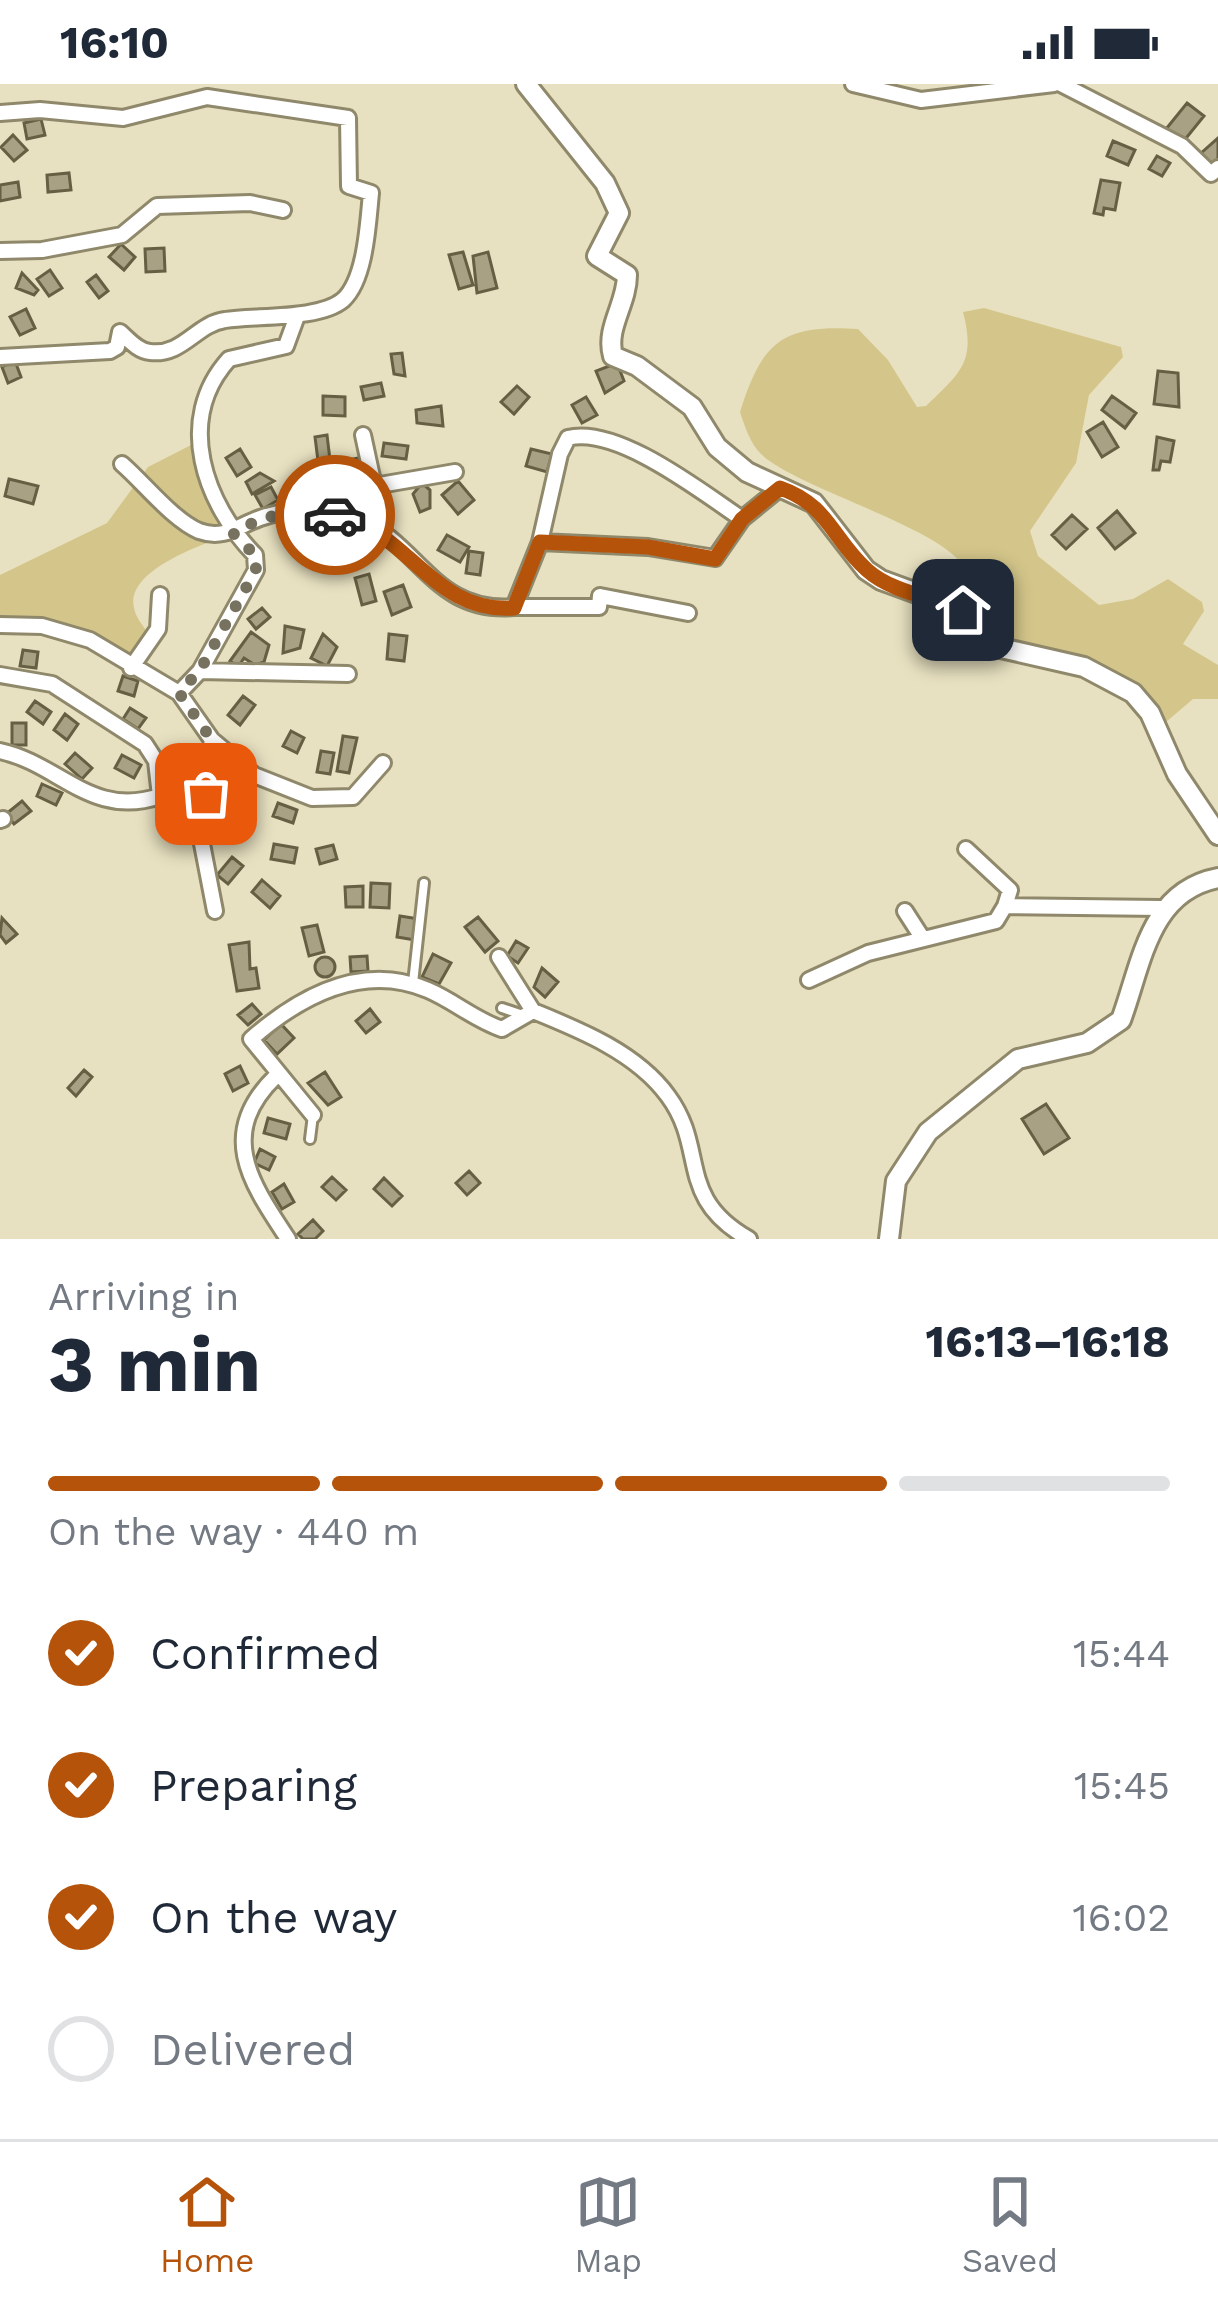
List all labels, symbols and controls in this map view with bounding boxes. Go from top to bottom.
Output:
text: 16:10 [60,16,169,69]
courier [275,455,395,575]
icon: car [302,482,368,548]
pin [912,559,1014,661]
icon: home [930,577,996,643]
pin [155,743,257,845]
icon: bag [173,761,239,827]
text: Arriving in [48,1274,239,1319]
text: 16:13–16:18 [926,1315,1170,1368]
text: 3 min [48,1318,261,1410]
text: On the way · 440 m [48,1509,419,1554]
icon: check [48,1620,114,1686]
text: Confirmed [150,1627,381,1680]
text: 15:44 [1073,1631,1170,1676]
icon: check [48,1752,114,1818]
text: Preparing [150,1759,357,1812]
text: 15:45 [1074,1763,1170,1808]
icon: check [48,1884,114,1950]
text: On the way [150,1891,397,1944]
text: 16:02 [1073,1895,1170,1940]
text: Delivered [150,2023,355,2076]
tab: Home [160,2169,254,2280]
tab: Map [575,2169,642,2280]
tab: Saved [962,2169,1058,2280]

